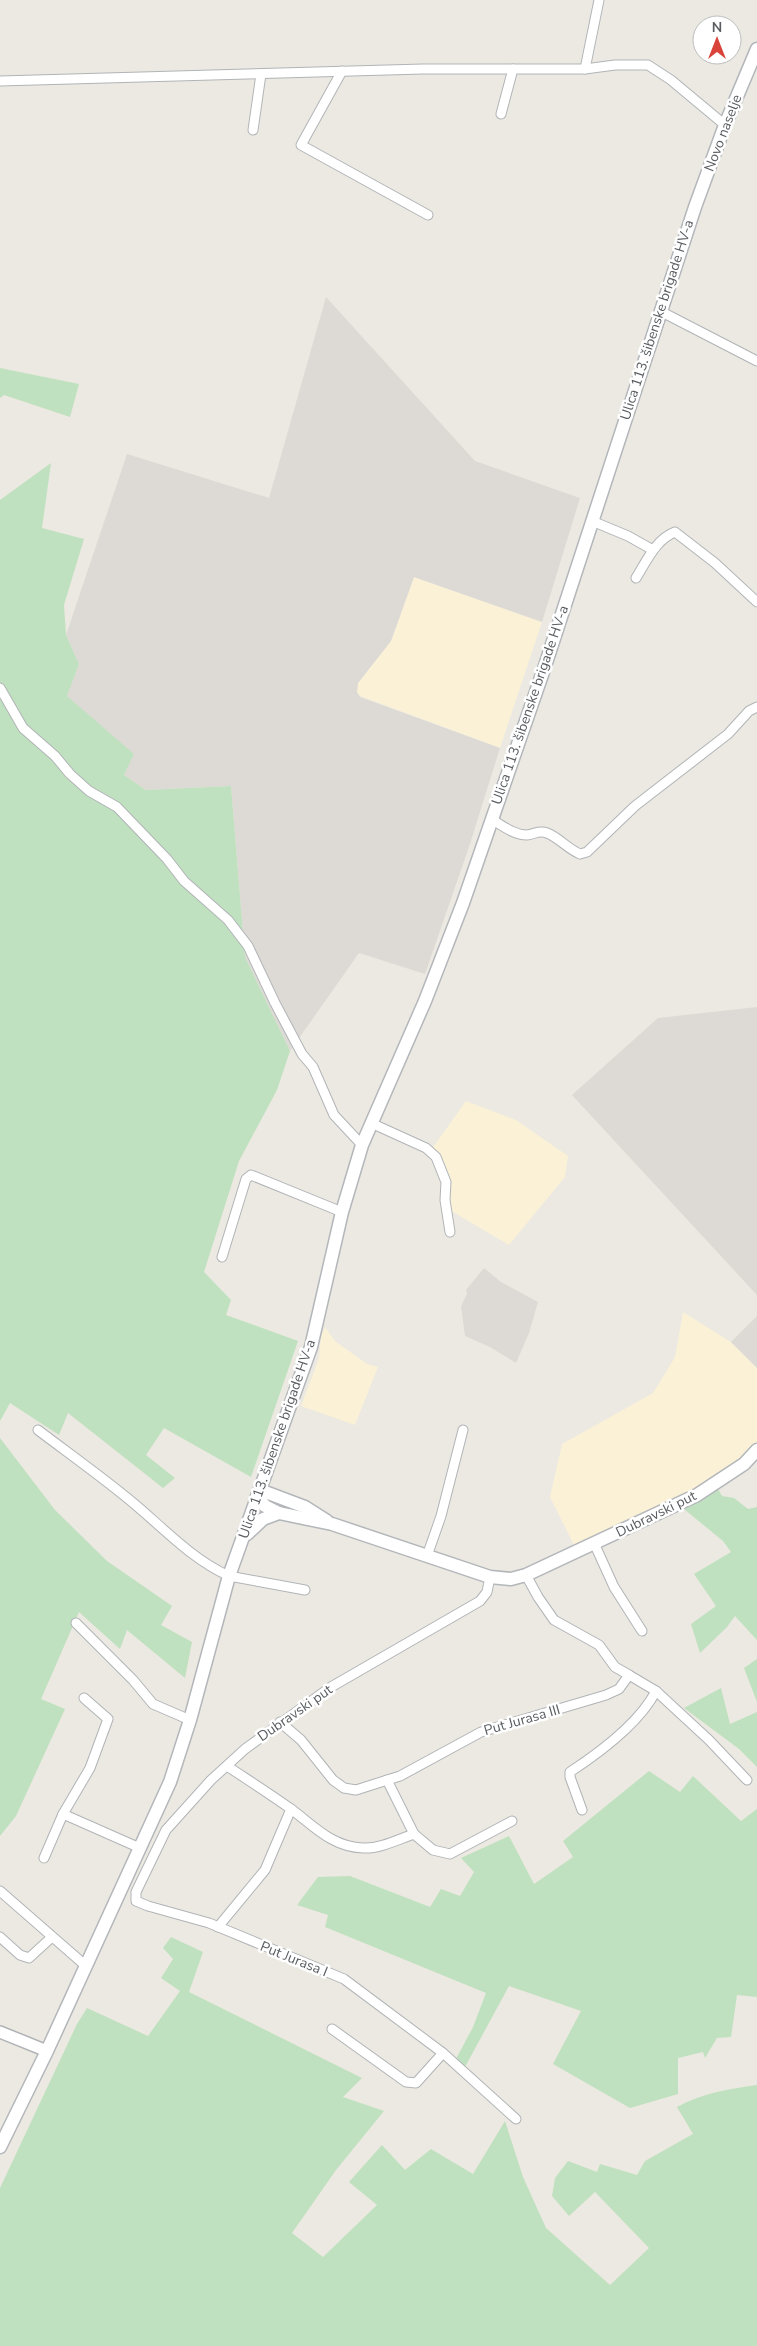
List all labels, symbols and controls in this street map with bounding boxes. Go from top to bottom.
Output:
north arrow [692,15,742,65]
text: N [712,18,722,37]
street label: Novo naselje [700,92,746,174]
street label: Ulica 113. šibenske brigade HV-a [616,217,698,423]
street label: Ulica 113. šibenske brigade HV-a [487,603,573,807]
street label: Ulica 113. šibenske brigade HV-a [234,1337,320,1541]
street label: Dubravski put [613,1486,699,1542]
street label: Dubravski put [254,1680,336,1746]
street label: Put Jurasa III [482,1700,562,1740]
street label: Put Jurasa I [257,1937,331,1981]

